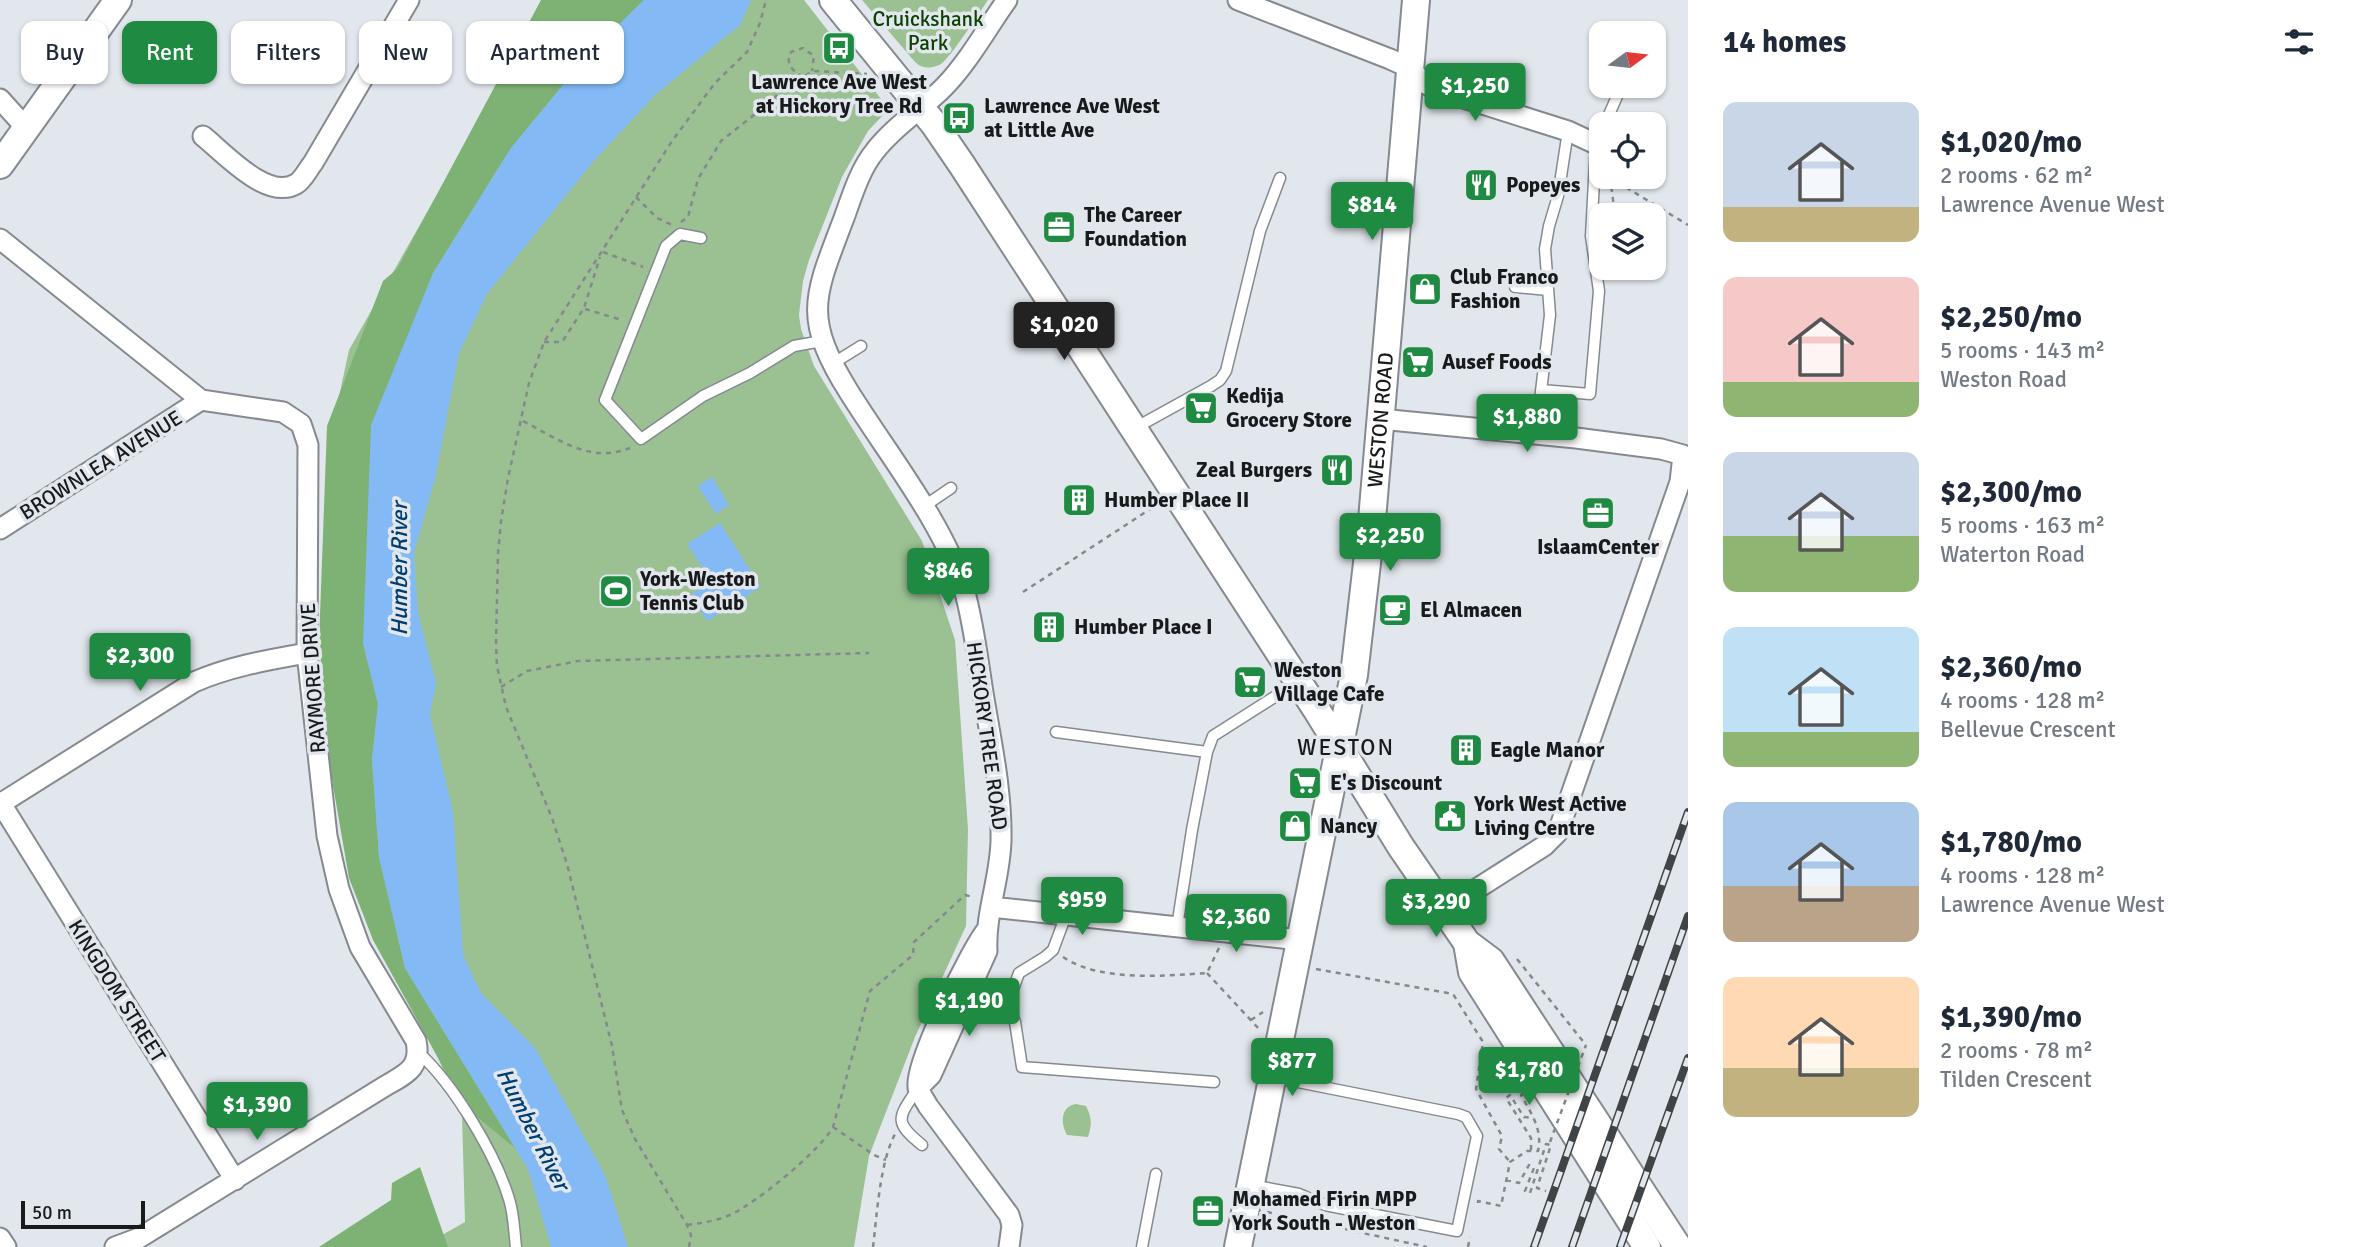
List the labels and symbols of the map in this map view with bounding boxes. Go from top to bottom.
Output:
park label: Cruickshank Park [872,6,984,56]
north arrow [1589,21,1666,98]
bus stop icon: Lawrence Ave West at Hickory Tree Rd [820,29,858,67]
pin: $1,250 [1418,64,1532,123]
place label: Lawrence Ave West at Hickory Tree Rd [751,69,927,119]
place label: Lawrence Ave West at Little Ave [984,93,1160,143]
bus stop icon: Lawrence Ave West at Little Ave [940,99,978,137]
restaurant icon: Popeyes [1462,166,1500,204]
place label: Popeyes [1506,172,1580,198]
pin: $814 [1331,182,1413,242]
place label: The Career Foundation [1084,202,1187,252]
office icon: The Career Foundation [1040,208,1078,246]
place label: Club Franco Fashion [1450,264,1558,314]
shop icon: Club Franco Fashion [1406,270,1444,308]
pin: $1,020 [1007,302,1121,362]
supermarket icon: Ausef Foods [1399,343,1437,381]
place label: Ausef Foods [1442,349,1552,375]
street label: WESTON ROAD [1362,351,1399,489]
place label: Kedija Grocery Store [1226,383,1352,433]
supermarket icon: Kedija Grocery Store [1182,389,1220,427]
pin: $1,880 [1470,394,1584,454]
street label: BROWNLEA AVENUE [15,404,187,526]
restaurant icon: Zeal Burgers [1318,451,1356,489]
place label: Zeal Burgers [1196,457,1312,483]
building icon: Humber Place II [1060,481,1098,519]
place label: Humber Place II [1104,487,1249,513]
office icon: IslaamCenter [1579,494,1617,532]
water label: Humber River [385,499,414,636]
pin: $2,250 [1333,514,1447,573]
place label: IslaamCenter [1537,534,1660,560]
pin: $846 [907,548,989,608]
place label: York-Weston Tennis Club [639,566,756,616]
sports icon: York-Weston Tennis Club [597,572,635,610]
cafe icon: El Almacen [1376,591,1414,629]
place label: El Almacen [1420,597,1522,623]
street label: RAYMORE DRIVE [295,602,331,754]
building icon: Humber Place I [1030,608,1068,646]
place label: Humber Place I [1074,614,1213,640]
pin: $2,300 [83,634,197,693]
street label: HICKORY TREE ROAD [961,640,1013,832]
place label: Weston Village Cafe [1274,657,1384,707]
supermarket icon: Weston Village Cafe [1231,663,1269,701]
building icon: Eagle Manor [1447,731,1485,769]
district label: WESTON [1297,733,1395,762]
place label: Eagle Manor [1490,737,1605,763]
supermarket icon: E's Discount [1286,764,1324,802]
place label: E's Discount [1330,770,1442,796]
place label: York West Active Living Centre [1473,791,1627,841]
public building icon: York West Active Living Centre [1431,797,1469,835]
shop icon: Nancy [1276,807,1314,845]
place label: Nancy [1320,813,1378,839]
pin: $959 [1041,878,1123,937]
pin: $3,290 [1379,880,1493,939]
pin: $2,360 [1179,894,1293,954]
street label: KINGDOM STREET [63,915,172,1068]
pin: $1,190 [912,978,1026,1038]
pin: $877 [1251,1038,1333,1098]
pin: $1,780 [1472,1048,1586,1107]
water label: Humber River [490,1063,578,1198]
pin: $1,390 [200,1082,314,1142]
place label: Mohamed Firin MPP York South - Weston [1231,1186,1417,1236]
office icon: Mohamed Firin MPP York South - Weston [1189,1192,1227,1230]
scale bar [21,1198,145,1230]

